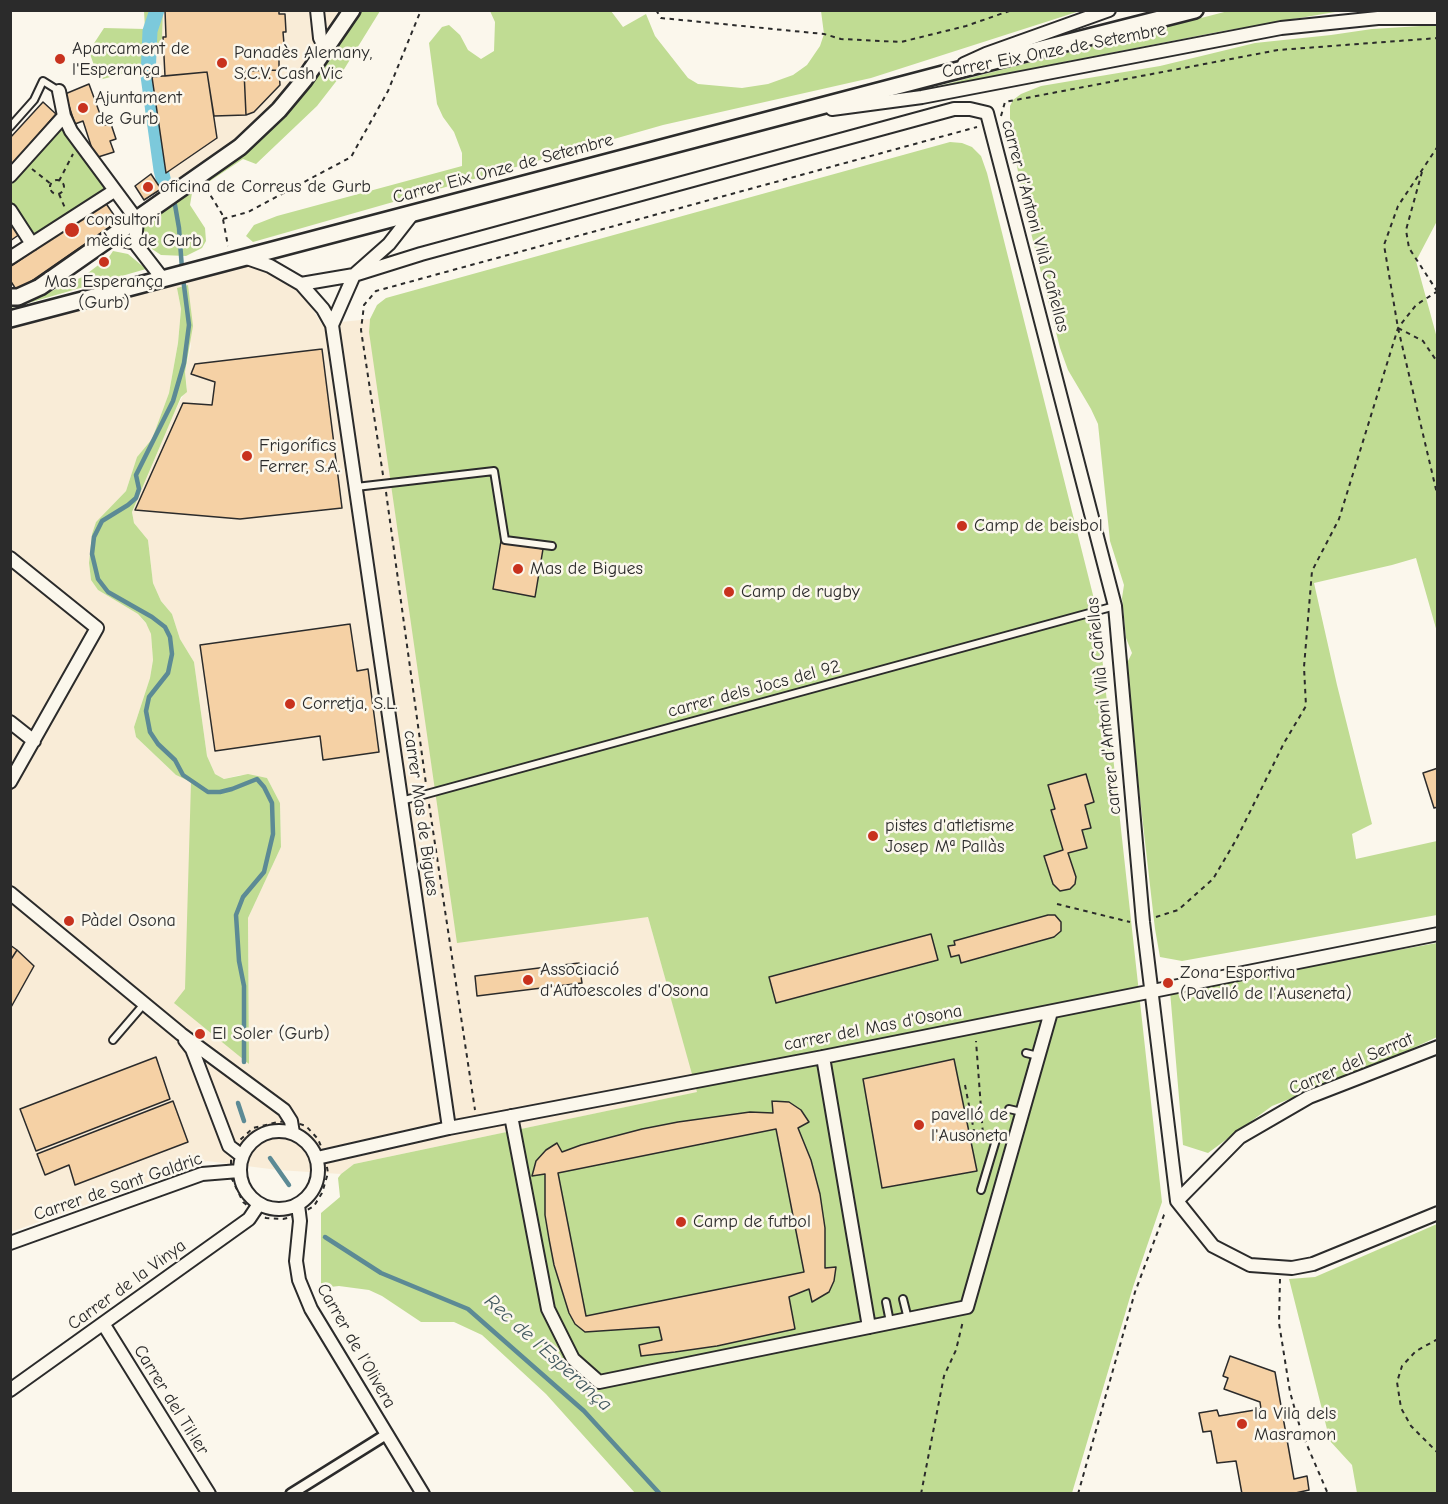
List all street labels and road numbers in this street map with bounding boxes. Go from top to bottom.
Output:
street label: Carrer Eix Onze de Setembre [940,19,1168,83]
street label: carrer d'Antoni Vilà Cañellas [996,118,1074,334]
street label: Carrer Eix Onze de Setembre [390,129,616,209]
street label: carrer d'Antoni Vilà Cañellas [1082,596,1126,816]
street label: carrer dels Jocs del 92 [665,656,843,722]
street label: carrer Mas de Bigues [399,729,443,897]
street label: carrer del Mas d'Osona [782,1000,964,1056]
street label: Carrer del Serrat [1286,1028,1416,1100]
street label: Carrer de Sant Galdric [31,1148,205,1226]
street label: Carrer de la Vinya [64,1235,190,1335]
street label: Carrer de l'Olivera [312,1280,400,1412]
street label: Carrer del Til·ler [129,1341,213,1459]

